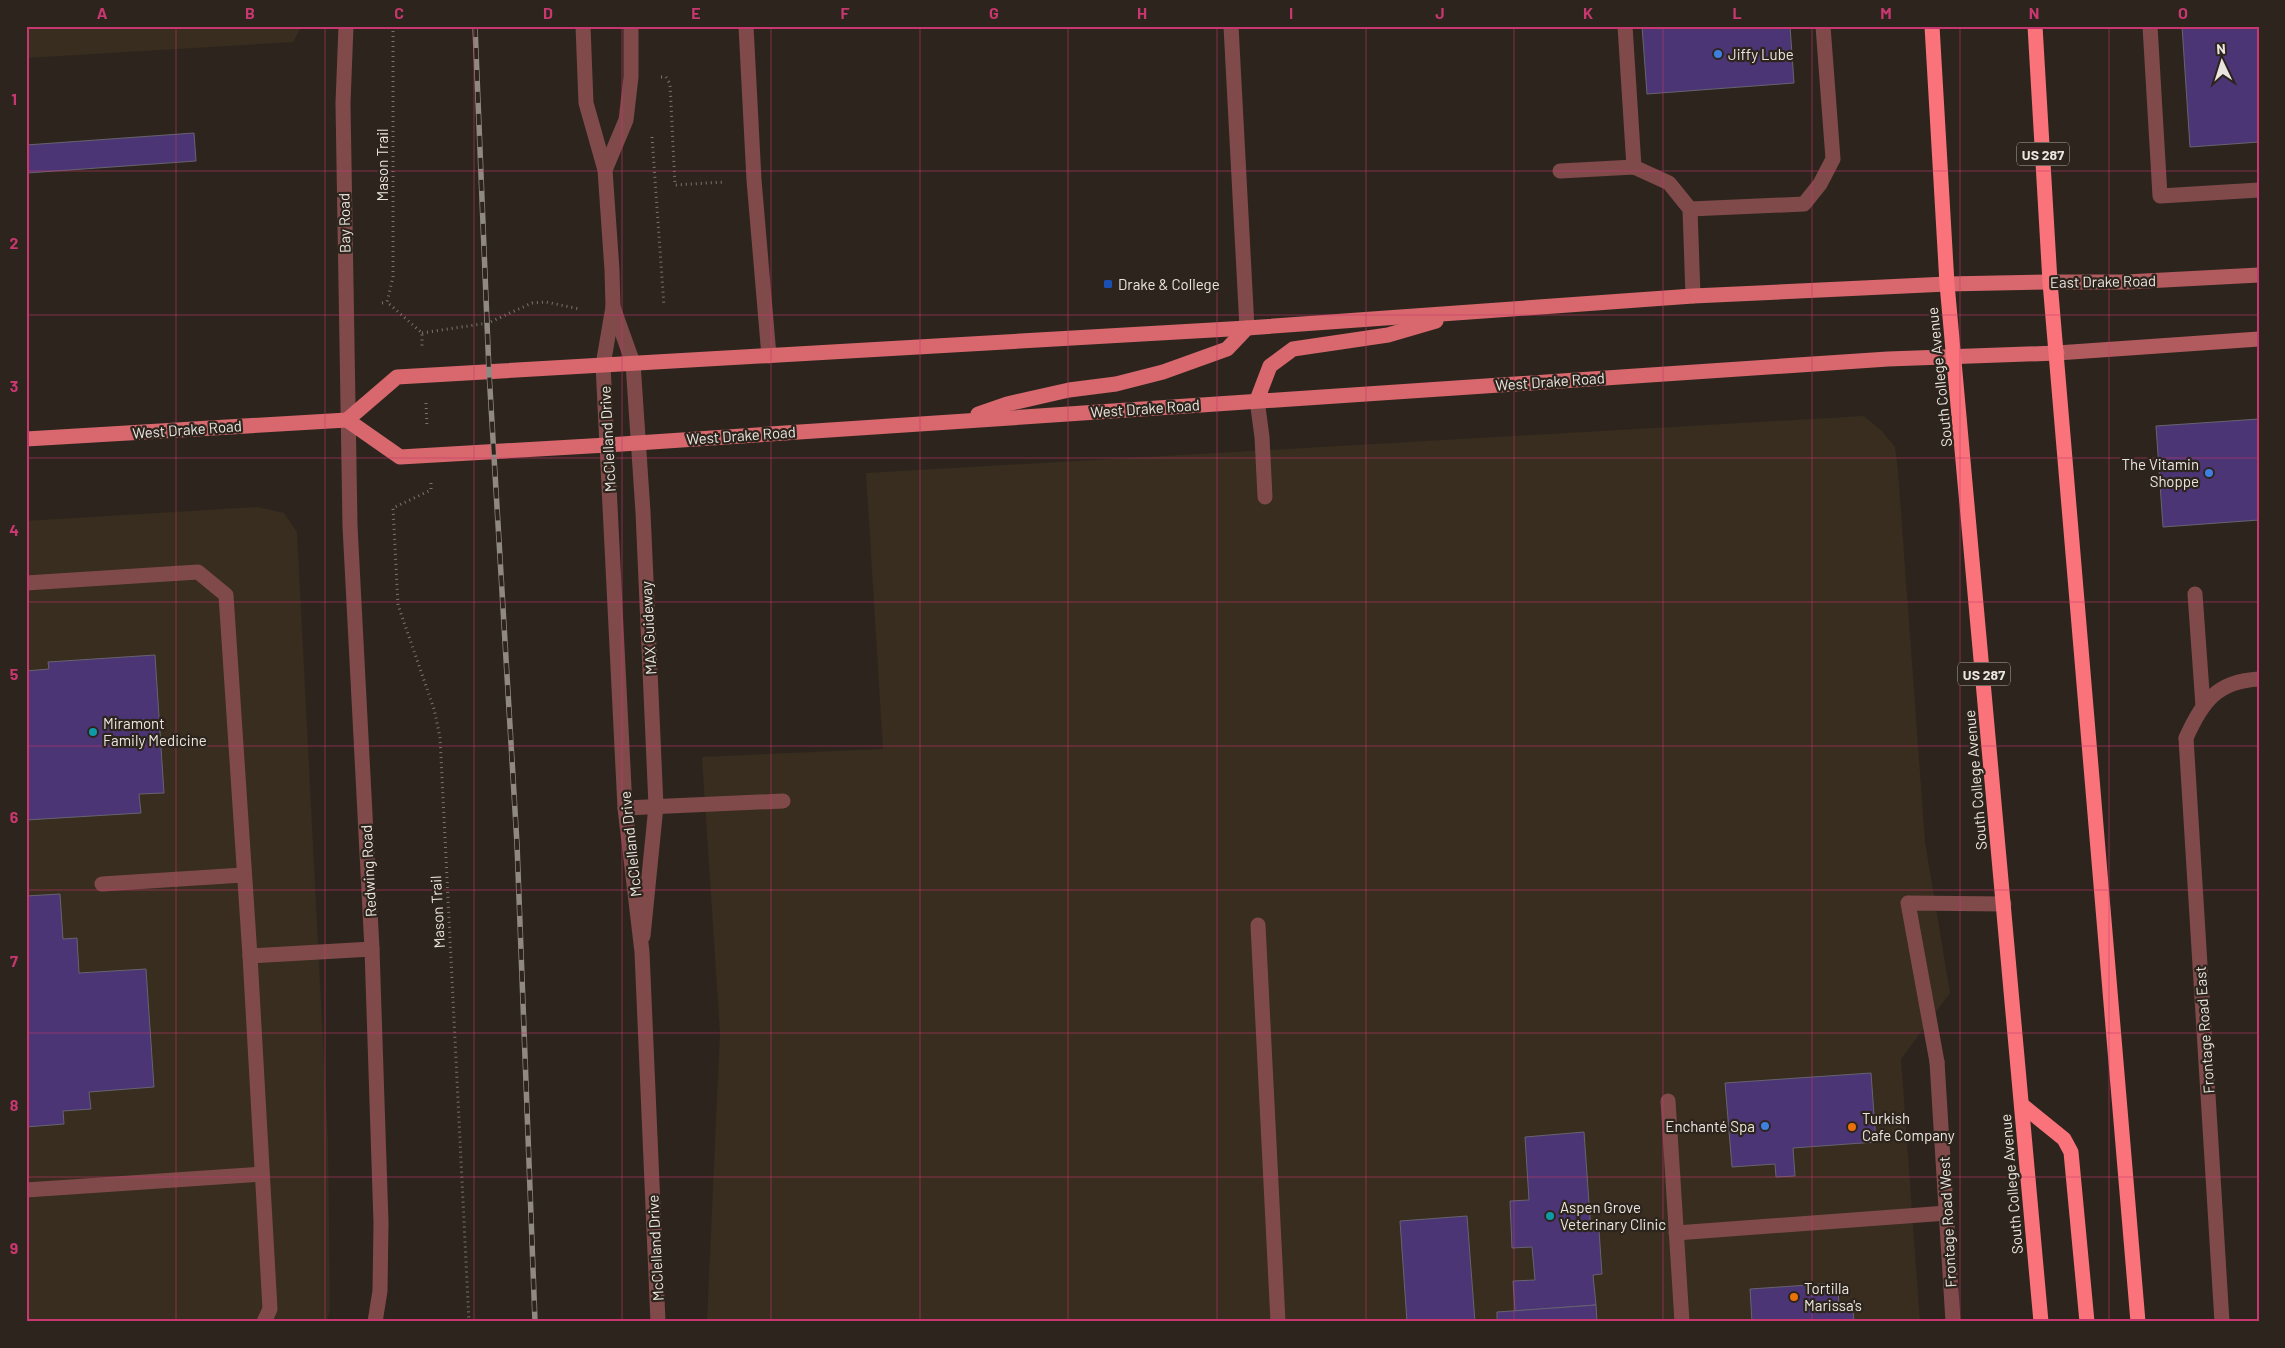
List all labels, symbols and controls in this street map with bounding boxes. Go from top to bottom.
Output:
text: A [97,3,108,22]
text: B [245,3,255,22]
text: C [394,3,404,22]
text: D [543,3,553,22]
text: E [691,3,701,22]
text: F [841,3,850,22]
text: G [989,3,999,22]
text: H [1137,3,1147,22]
text: I [1289,3,1293,22]
text: J [1435,3,1445,22]
text: K [1583,3,1593,22]
text: L [1732,3,1742,22]
text: M [1880,3,1892,22]
text: N [2029,3,2039,22]
text: O [2178,3,2188,22]
north arrow [2198,38,2248,88]
text: N [2216,40,2226,57]
place label: Jiffy Lube [1728,45,1794,63]
marker: Jiffy Lube [1712,48,1724,60]
text: 1 [11,89,17,108]
street label: Mason Trail [373,129,391,201]
road number: US 287 [2017,142,2069,166]
street label: Bay Road [334,193,354,253]
text: 2 [10,233,19,252]
street label: East Drake Road [2050,271,2156,291]
place label: Drake & College [1118,275,1220,293]
marker: Drake & College [1102,278,1114,290]
street label: South College Avenue [1923,306,1955,448]
street label: West Drake Road [1495,368,1605,394]
text: 3 [10,376,18,395]
street label: McClelland Drive [595,385,619,493]
street label: West Drake Road [1090,395,1200,421]
street label: West Drake Road [132,416,242,442]
street label: West Drake Road [686,422,796,448]
place label: The Vitamin Shoppe [2121,455,2199,490]
marker: The Vitamin Shoppe [2203,467,2215,479]
text: 4 [9,520,19,539]
street label: MAX Guideway [637,581,659,675]
road number: US 287 [1958,662,2010,686]
text: 5 [10,664,19,683]
street label: South College Avenue [1960,709,1990,851]
place label: Miramont Family Medicine [103,714,207,749]
marker: Miramont Family Medicine [87,726,99,738]
street label: McClelland Drive [615,790,645,898]
text: 6 [10,807,19,826]
street label: Redwing Road [357,824,379,918]
street label: Mason Trail [426,875,448,949]
text: 7 [10,951,18,970]
street label: Frontage Road East [2191,966,2217,1094]
text: 8 [10,1095,19,1114]
place label: Turkish Cafe Company [1862,1109,1955,1144]
street label: South College Avenue [1996,1113,2026,1255]
place label: Enchanté Spa [1665,1117,1755,1135]
marker: Enchanté Spa [1759,1120,1771,1132]
marker: Turkish Cafe Company [1846,1121,1858,1133]
street label: Frontage Road West [1935,1156,1959,1288]
street label: McClelland Drive [643,1194,667,1302]
place label: Aspen Grove Veterinary Clinic [1560,1198,1666,1233]
marker: Aspen Grove Veterinary Clinic [1544,1210,1556,1222]
text: 9 [10,1238,18,1257]
place label: Tortilla Marissa's [1804,1279,1862,1314]
marker: Tortilla Marissa's [1788,1291,1800,1303]

